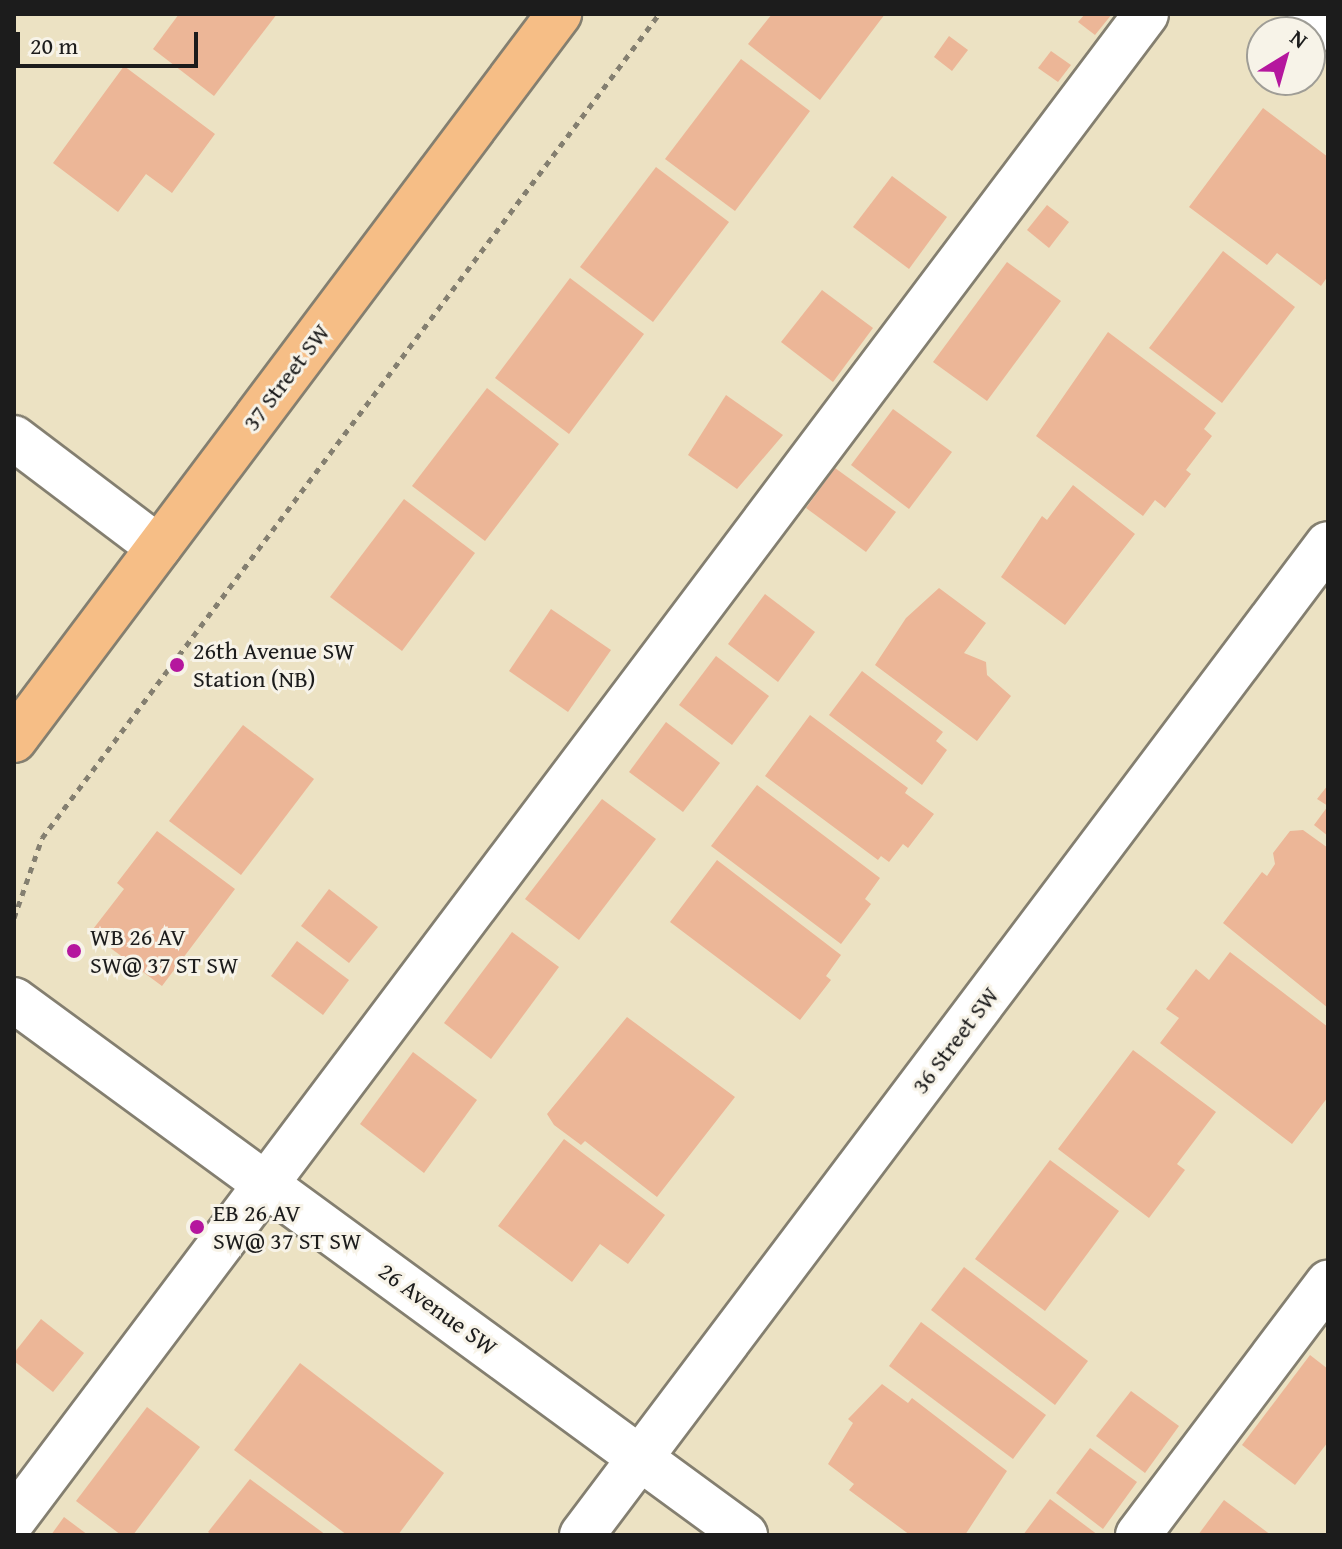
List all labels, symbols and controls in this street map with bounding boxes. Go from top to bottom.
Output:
scale bar [20,16,202,66]
north arrow [1246,16,1326,96]
text: N [1284,21,1315,56]
text: 20 m [30,28,78,63]
street label: 37 Street SW [236,318,336,436]
place label: 26th Avenue SW Station (NB) [193,637,354,693]
marker: 26th Avenue SW Station (NB) [168,656,186,674]
place label: WB 26 AV SW@ 37 ST SW [90,923,238,979]
marker: WB 26 AV SW@ 37 ST SW [65,942,83,960]
street label: 36 Street SW [905,981,1005,1099]
place label: EB 26 AV SW@ 37 ST SW [213,1199,361,1255]
marker: EB 26 AV SW@ 37 ST SW [188,1218,206,1236]
street label: 26 Avenue SW [373,1256,503,1362]

